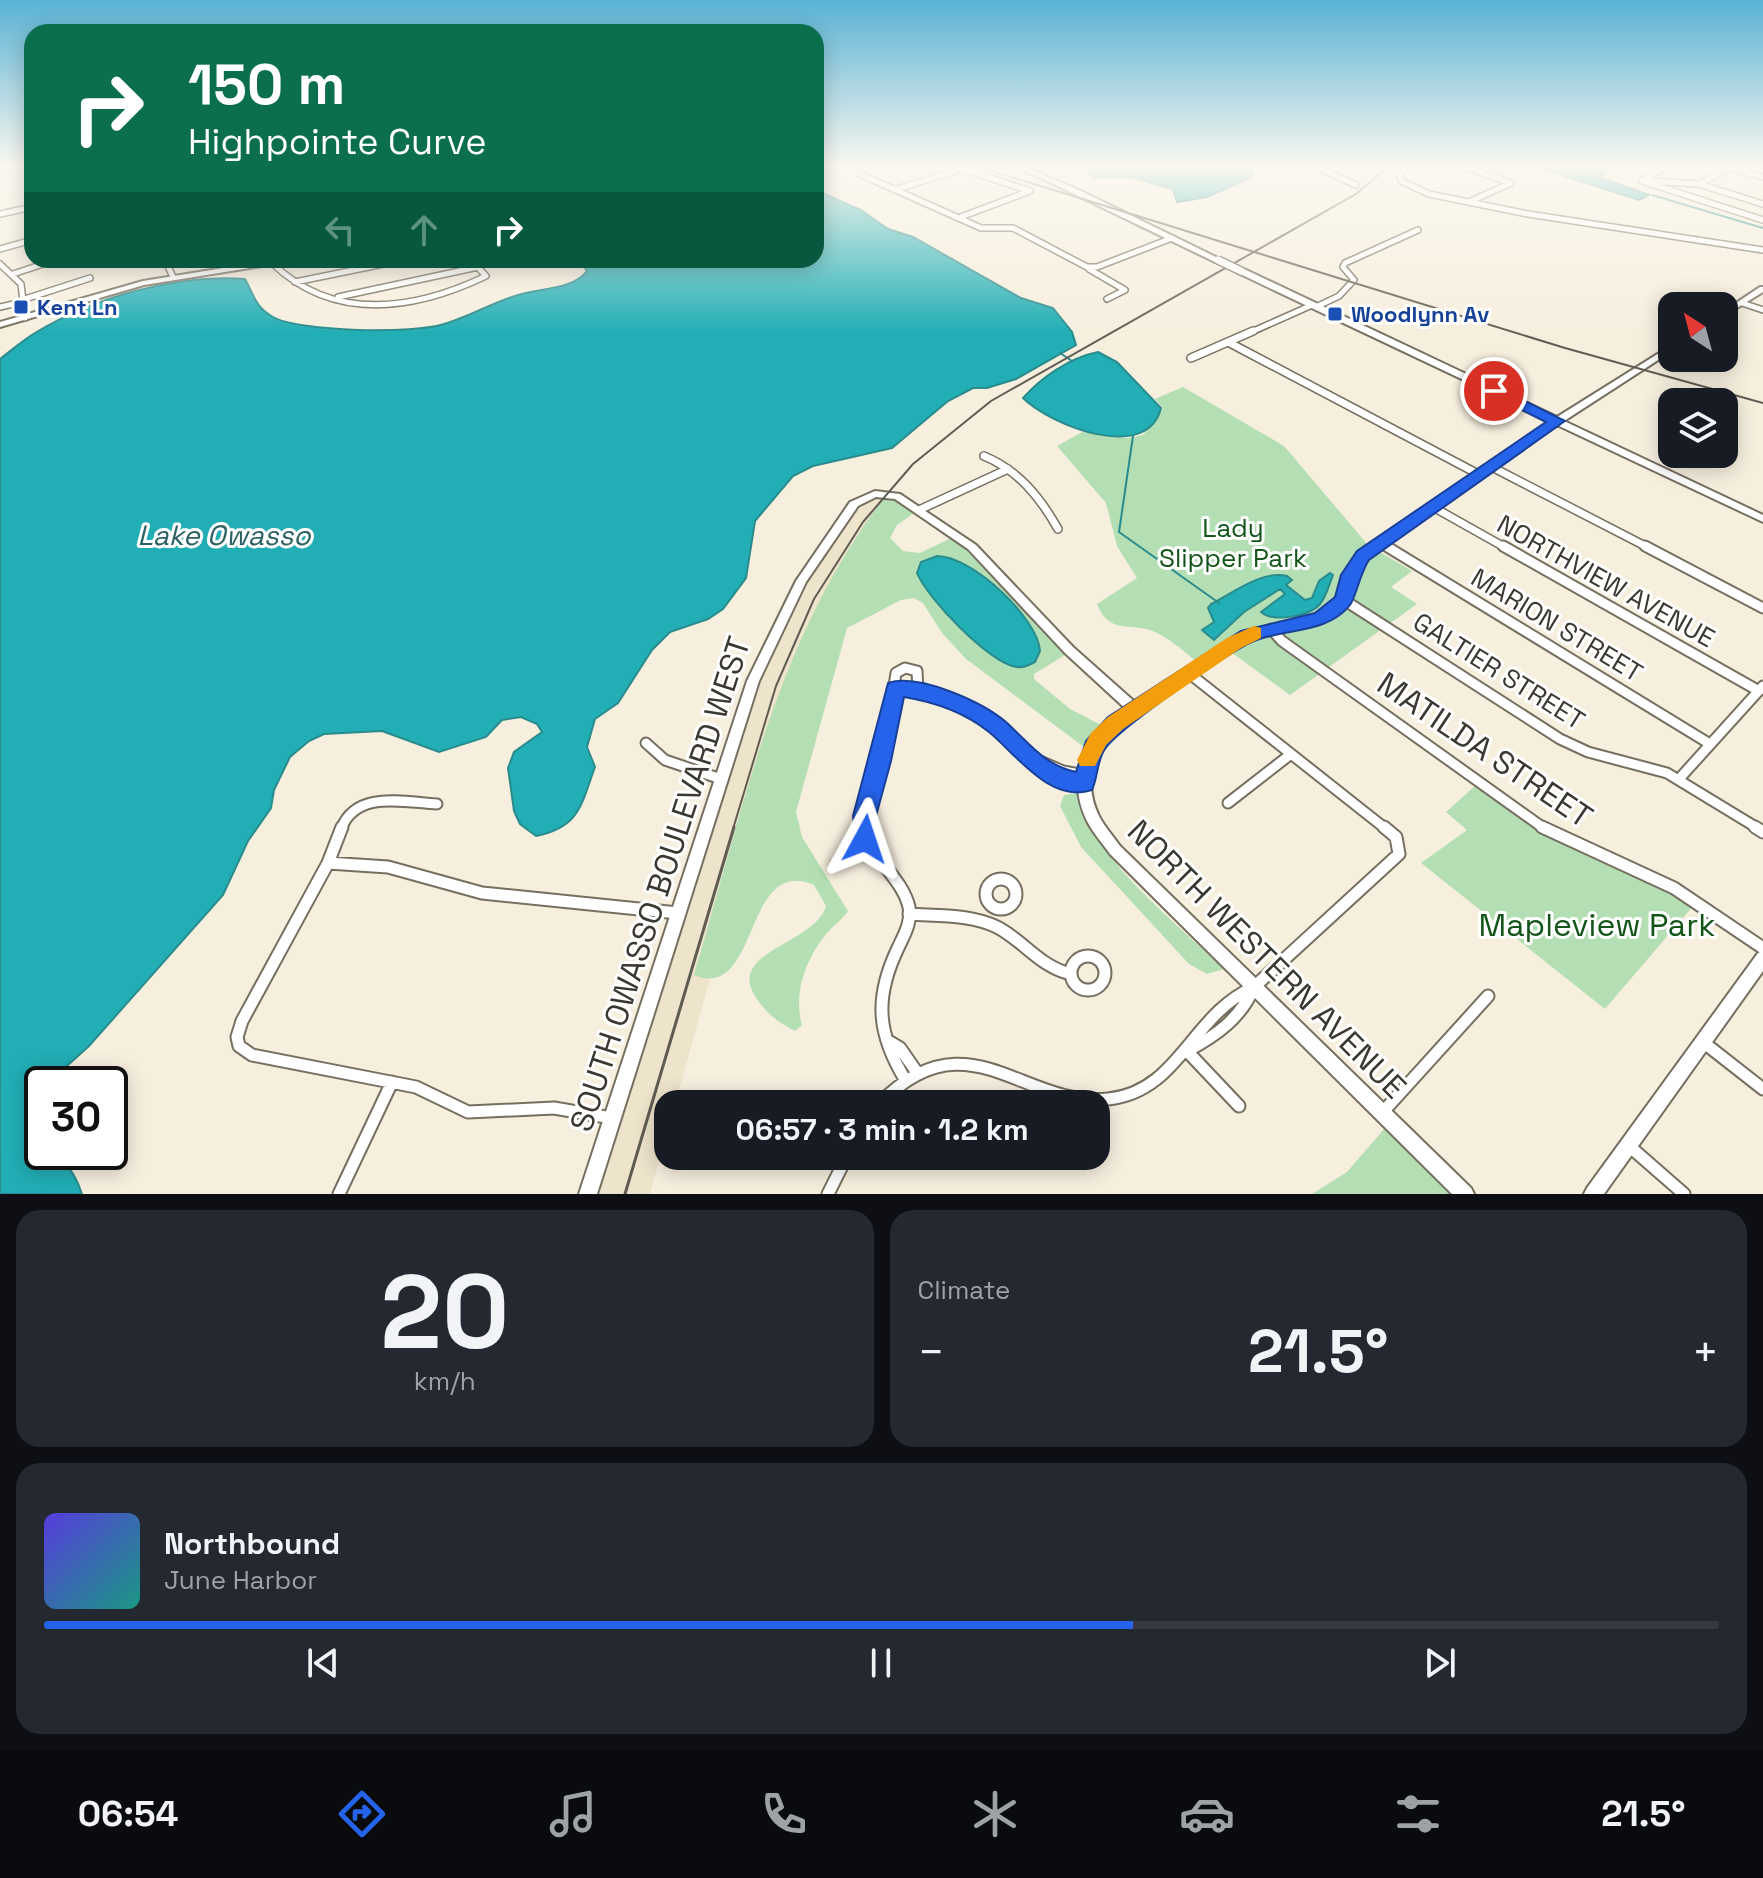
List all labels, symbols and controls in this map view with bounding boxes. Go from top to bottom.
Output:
text: 150 m [188,49,345,120]
icon: right [56,56,160,160]
text: Highpointe Curve [188,119,487,165]
icon: left [318,208,362,252]
icon: ahead [402,208,446,252]
icon: right [486,208,530,252]
north arrow [1658,292,1738,372]
map controls [1658,292,1738,468]
place label: Kent Ln [37,293,118,321]
marker: Kent Ln [12,298,30,316]
place label: Woodlynn Av [1351,300,1489,328]
marker: Woodlynn Av [1326,305,1344,323]
pin [1460,357,1528,425]
icon: arrive [1472,369,1516,413]
button: layers [1658,388,1738,468]
street label: NORTHVIEW AVENUE [1491,507,1721,655]
park label: Lady Slipper Park [1159,511,1307,575]
water label: Lake Owasso [137,517,311,553]
street label: MARION STREET [1465,560,1649,690]
street label: GALTIER STREET [1407,605,1591,737]
street label: SOUTH OWASSO BOULEVARD WEST [561,631,759,1137]
street label: MATILDA STREET [1370,663,1600,837]
position arrow [823,797,907,881]
street label: NORTH WESTERN AVENUE [1119,811,1415,1107]
park label: Mapleview Park [1479,905,1715,945]
speed limit sign: 30 [24,1066,128,1170]
text: 06:57 · 3 min · 1.2 km [735,1110,1029,1149]
text: 20 [380,1246,509,1378]
text: Climate [918,1273,1010,1307]
text: 21.5° [1248,1313,1388,1390]
text: − [918,1324,945,1380]
text: + [1692,1324,1719,1380]
text: km/h [414,1364,476,1398]
text: Northbound [164,1524,340,1563]
text: June Harbor [164,1563,317,1597]
icon: previous [301,1641,345,1685]
icon: pause [859,1641,903,1685]
icon: next [1418,1641,1462,1685]
icon: directions [334,1786,390,1842]
icon: music [545,1786,601,1842]
icon: phone [756,1786,812,1842]
icon: climate [967,1786,1023,1842]
icon: car [1179,1786,1235,1842]
icon: filters [1390,1786,1446,1842]
text: 06:54 [78,1791,178,1837]
text: 21.5° [1601,1791,1685,1837]

